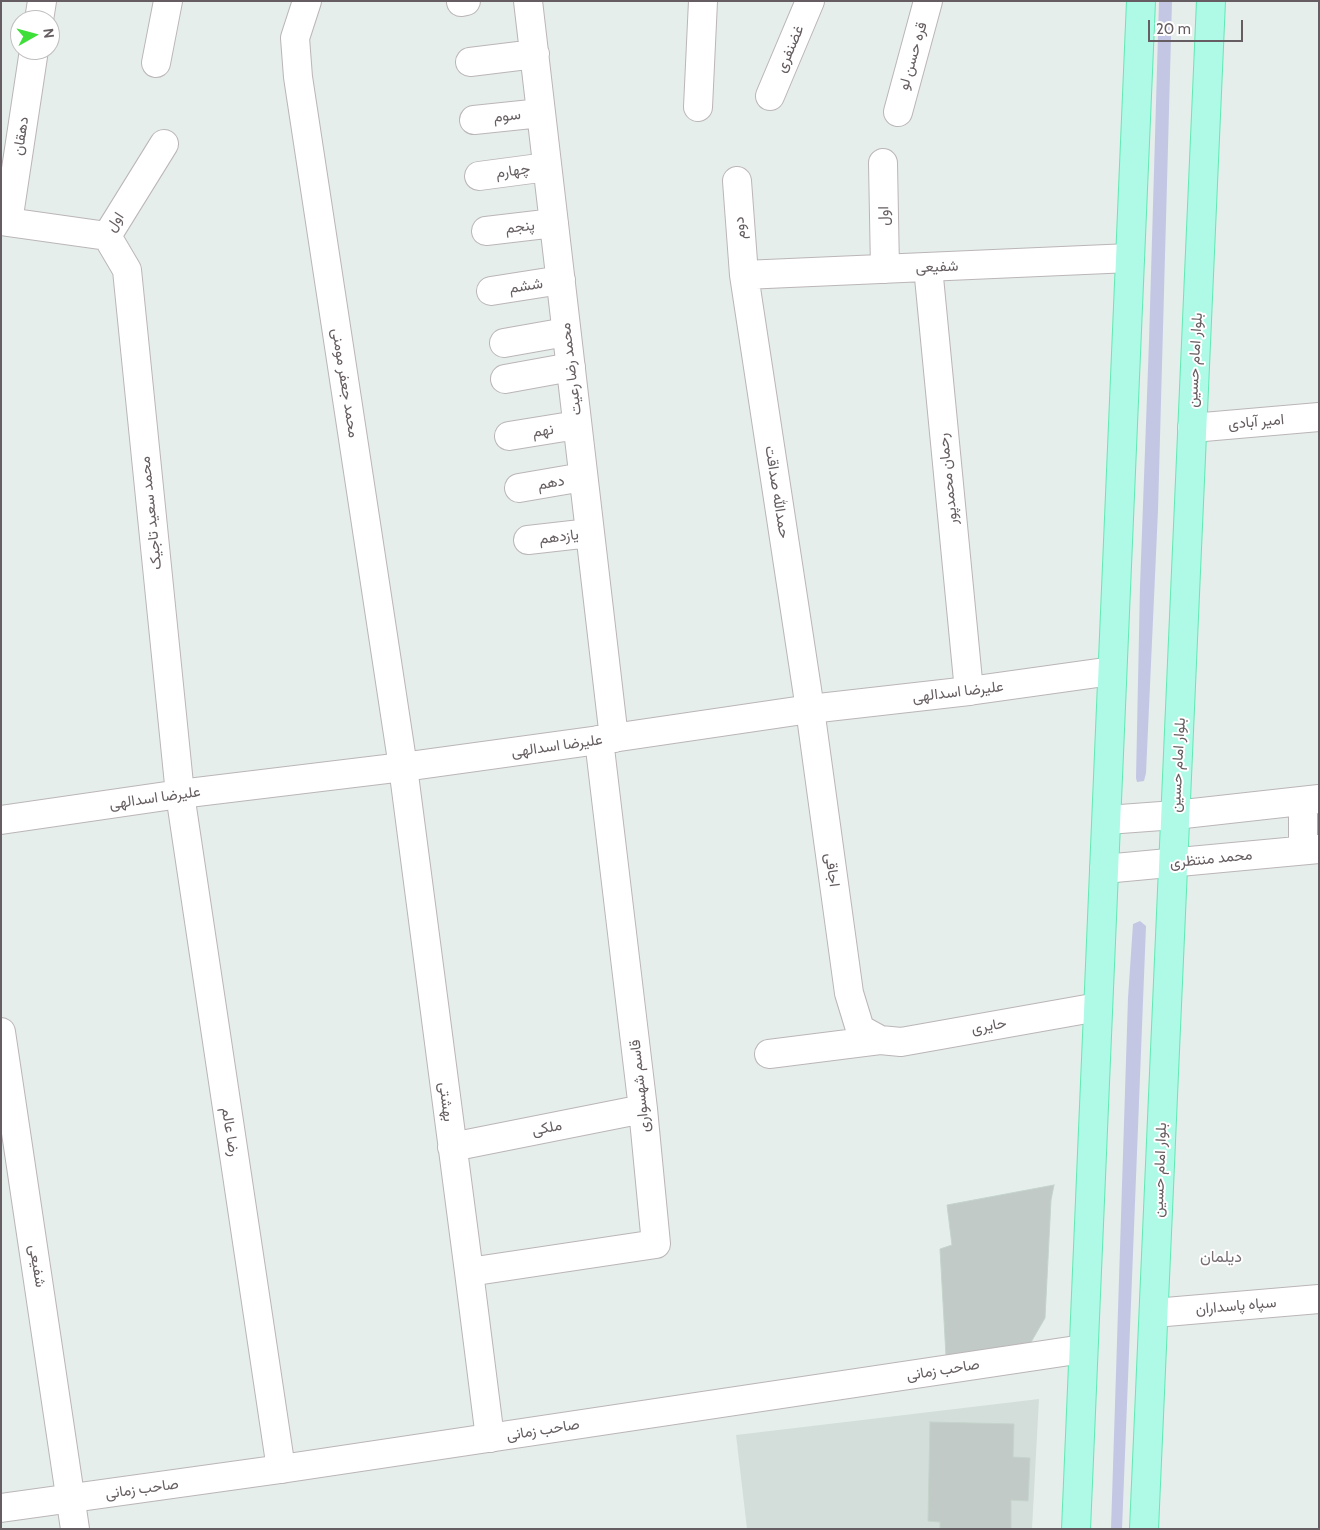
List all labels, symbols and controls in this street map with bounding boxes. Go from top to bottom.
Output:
north arrow [10,10,60,60]
scale bar [1150,10,1245,42]
street label: قره حسن لو [895,20,931,92]
text: 20 m [1156,20,1191,38]
street label: غضنفری [772,23,808,75]
text: N [39,27,58,39]
street label: سوم [492,105,522,127]
street label: دهقان [9,115,33,157]
street label: چهارم [495,160,531,182]
street label: اول [875,206,893,226]
street label: اول [102,209,128,235]
street label: پنجم [504,216,536,238]
street label: دوم [730,216,750,240]
street label: شفیعی [915,257,959,277]
street label: ششم [508,274,544,298]
street label: بلوار امام حسین [1184,312,1206,408]
street label: محمد رضا رعیت [556,322,586,416]
street label: محمد جعفر مومنی [327,327,363,439]
street label: امیر آبادی [1227,411,1285,433]
street label: نهم [531,420,555,442]
street label: رحمان محمدپور [934,432,962,526]
street label: حمدالله صداقت [761,444,793,540]
street label: محمد سعید تاجیک [136,455,166,571]
street label: دهم [536,472,566,494]
street label: یازدهم [538,526,580,548]
street label: علیرضا اسدالهی [911,677,1005,707]
street label: بلوار امام حسین [1167,717,1189,813]
street label: علیرضا اسدالهی [510,731,604,761]
street label: علیرضا اسدالهی [108,783,202,813]
street label: محمد منتظری [1169,846,1253,872]
street label: اجاقی [821,852,843,888]
street label: حایری [970,1014,1008,1038]
street label: قاسم شهسواری [626,1039,654,1133]
street label: بهشتی [435,1081,457,1123]
street label: رضا عالم [217,1106,243,1158]
street label: ملکی [530,1116,564,1140]
street label: بلوار امام حسین [1149,1122,1171,1218]
street label: شفیعی [25,1243,49,1289]
district label: دیلمان [1200,1247,1242,1267]
street label: سپاه پاسداران [1195,1293,1277,1319]
street label: صاحب زمانی [905,1355,981,1385]
street label: صاحب زمانی [505,1415,581,1445]
street label: صاحب زمانی [104,1475,180,1503]

